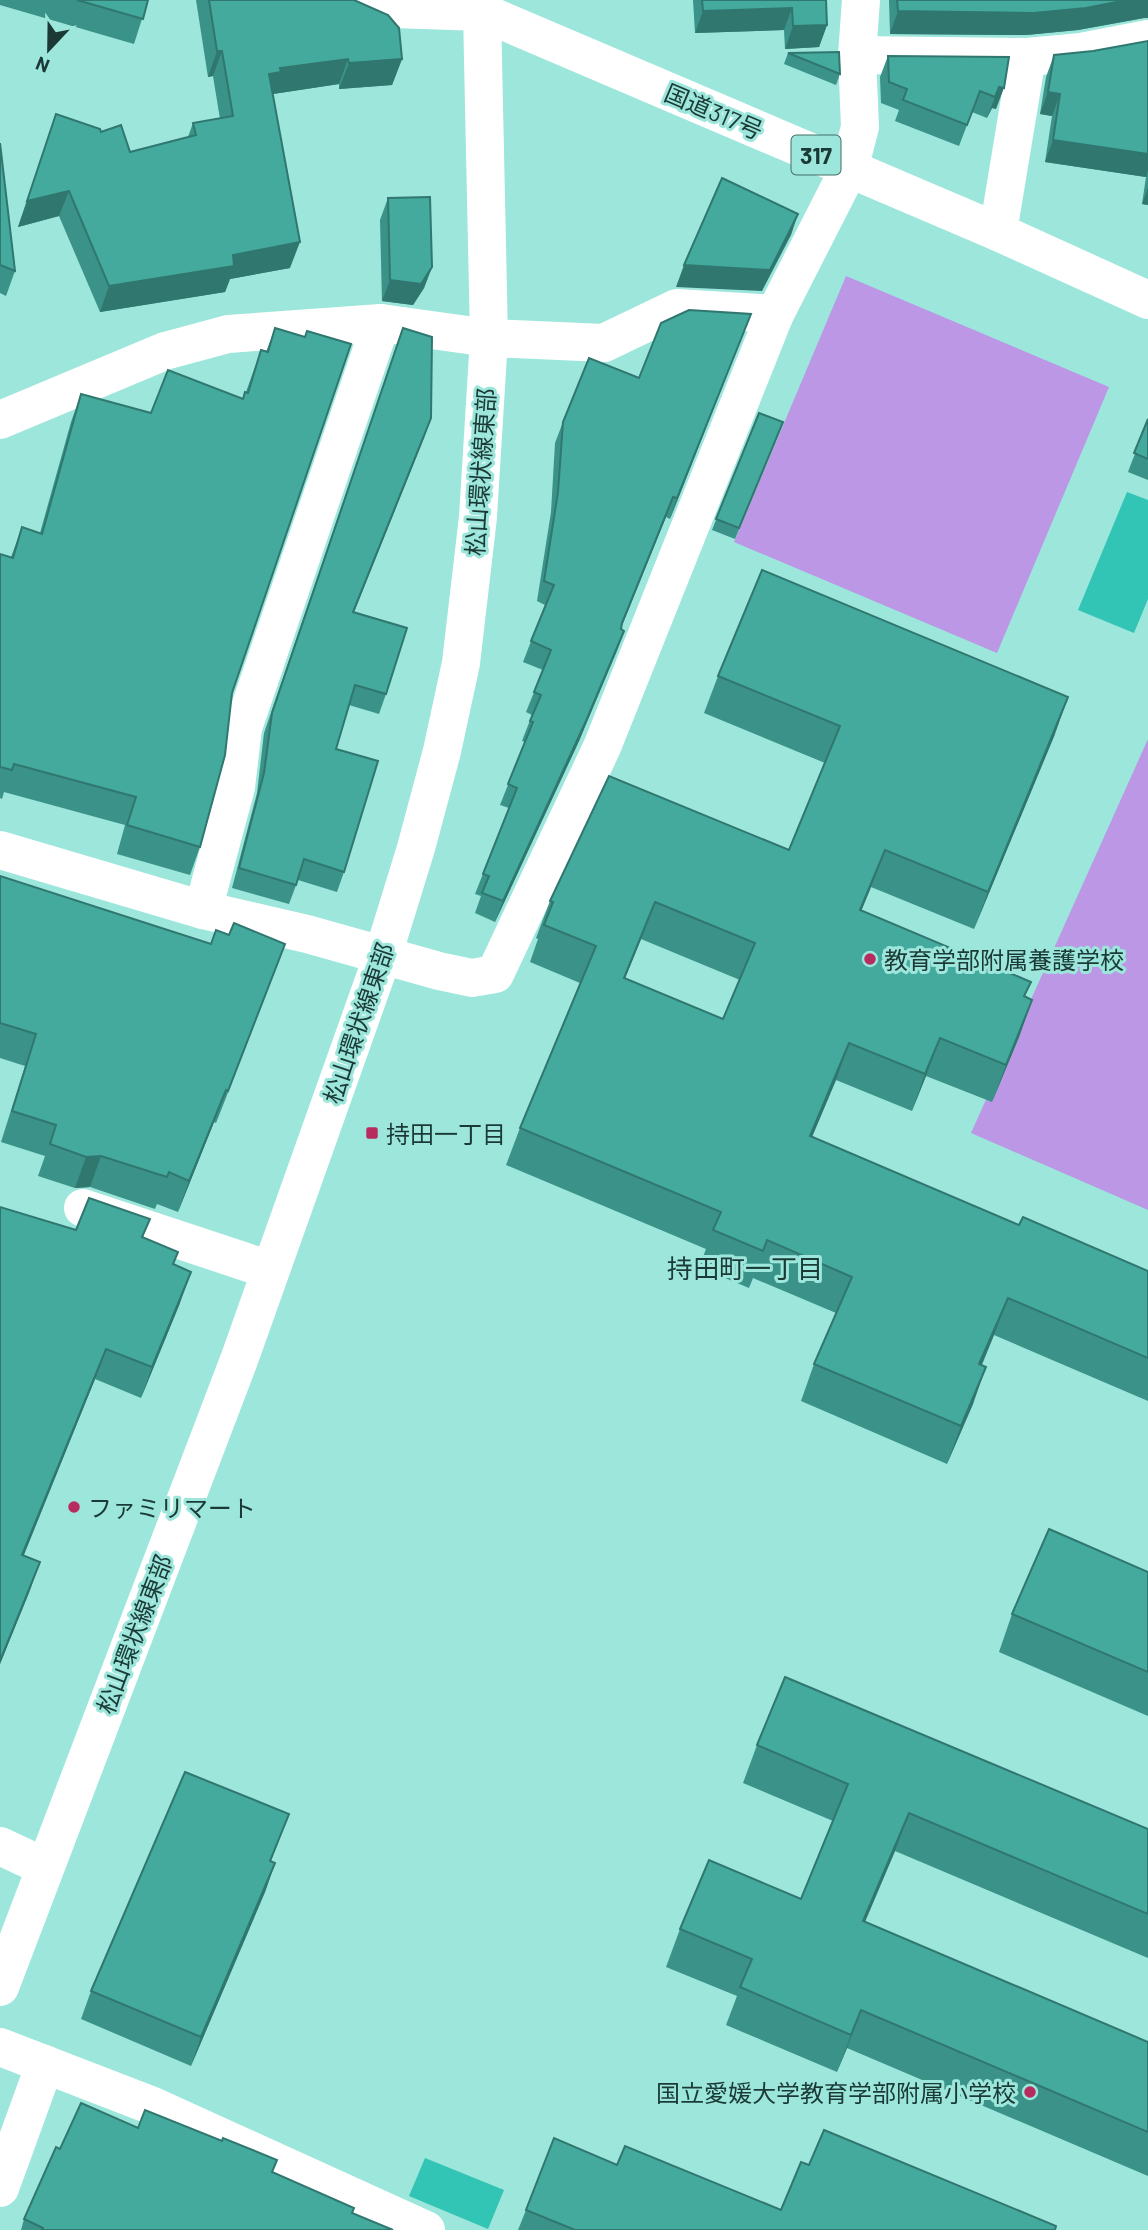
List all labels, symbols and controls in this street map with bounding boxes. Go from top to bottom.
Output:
north arrow [14,14,84,84]
text: N [32,52,53,78]
street label: 国道317号 [660,77,768,145]
road number: 317 [792,136,840,174]
street label: 松山環状線東部 [460,387,500,557]
street label: 松山環状線東部 [317,939,399,1107]
place label: 教育学部附属養護学校 [884,945,1124,974]
marker: 教育学部附属養護学校 [862,951,878,967]
place label: 持田一丁目 [386,1119,506,1148]
marker: 持田一丁目 [364,1125,380,1141]
district label: 持田町一丁目 [667,1252,823,1283]
place label: ファミリマート [88,1493,256,1522]
marker: ファミリマート [66,1499,82,1515]
street label: 松山環状線東部 [90,1550,178,1718]
place label: 国立愛媛大学教育学部附属小学校 [656,2078,1016,2107]
marker: 国立愛媛大学教育学部附属小学校 [1022,2084,1038,2100]

